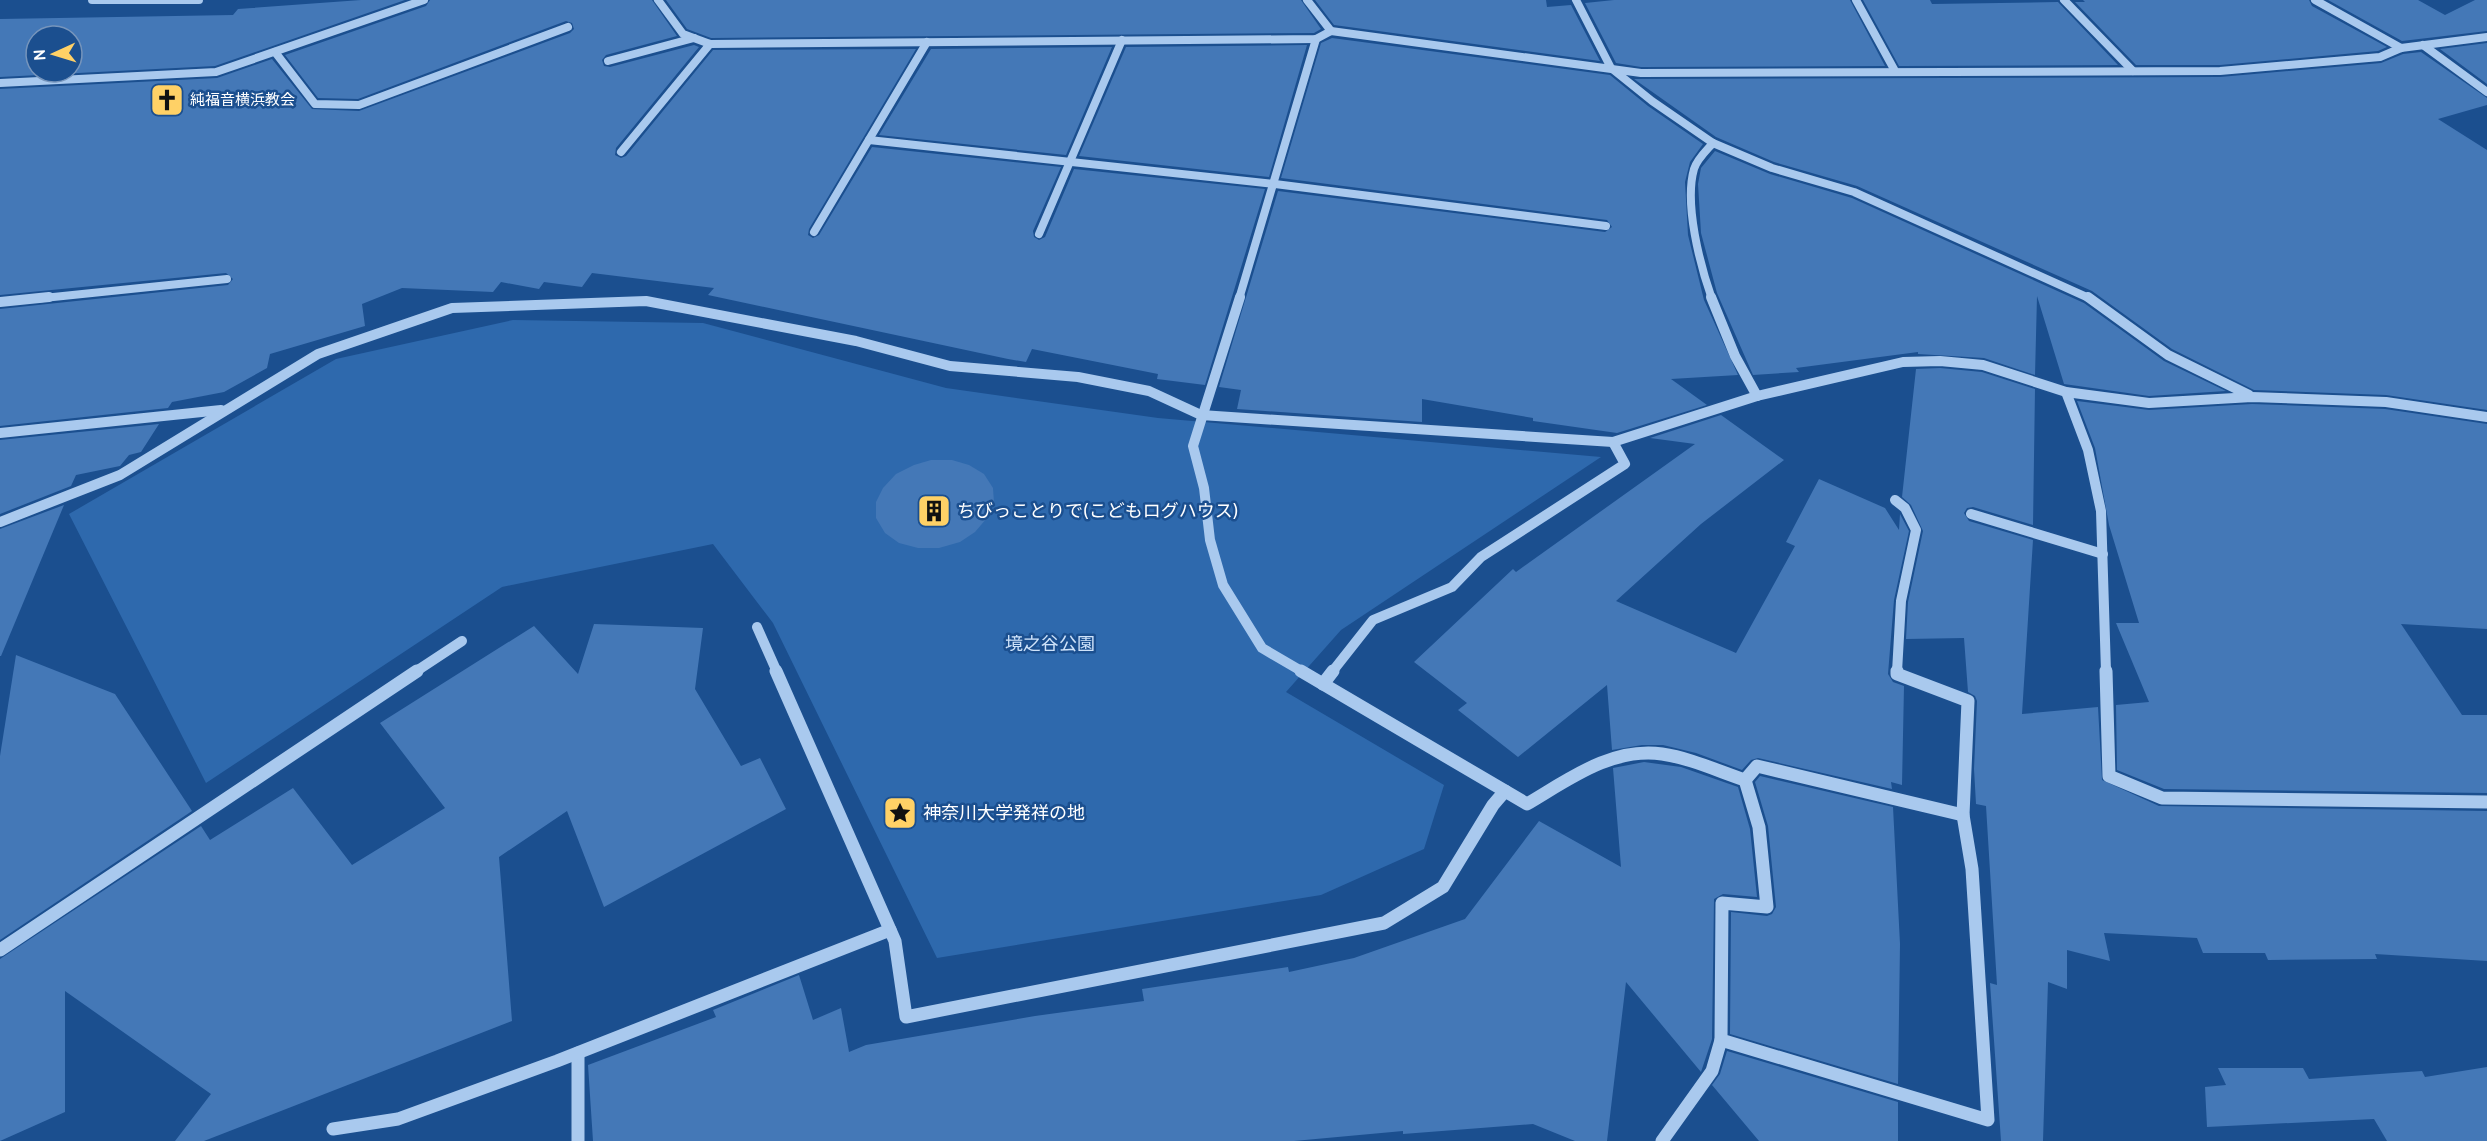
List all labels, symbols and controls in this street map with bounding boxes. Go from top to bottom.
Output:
north arrow [24,24,84,84]
text: N [30,49,49,61]
church icon: 純福音横浜教会 [149,82,185,118]
place label: 純福音横浜教会 [190,91,295,109]
building icon: ちびっことりで(こどもログハウス) [916,493,952,529]
place label: ちびっことりで(こどもログハウス) [957,500,1238,522]
park label: 境之谷公園 [1005,633,1095,655]
place icon: 神奈川大学発祥の地 [882,795,918,831]
place label: 神奈川大学発祥の地 [923,802,1085,824]

